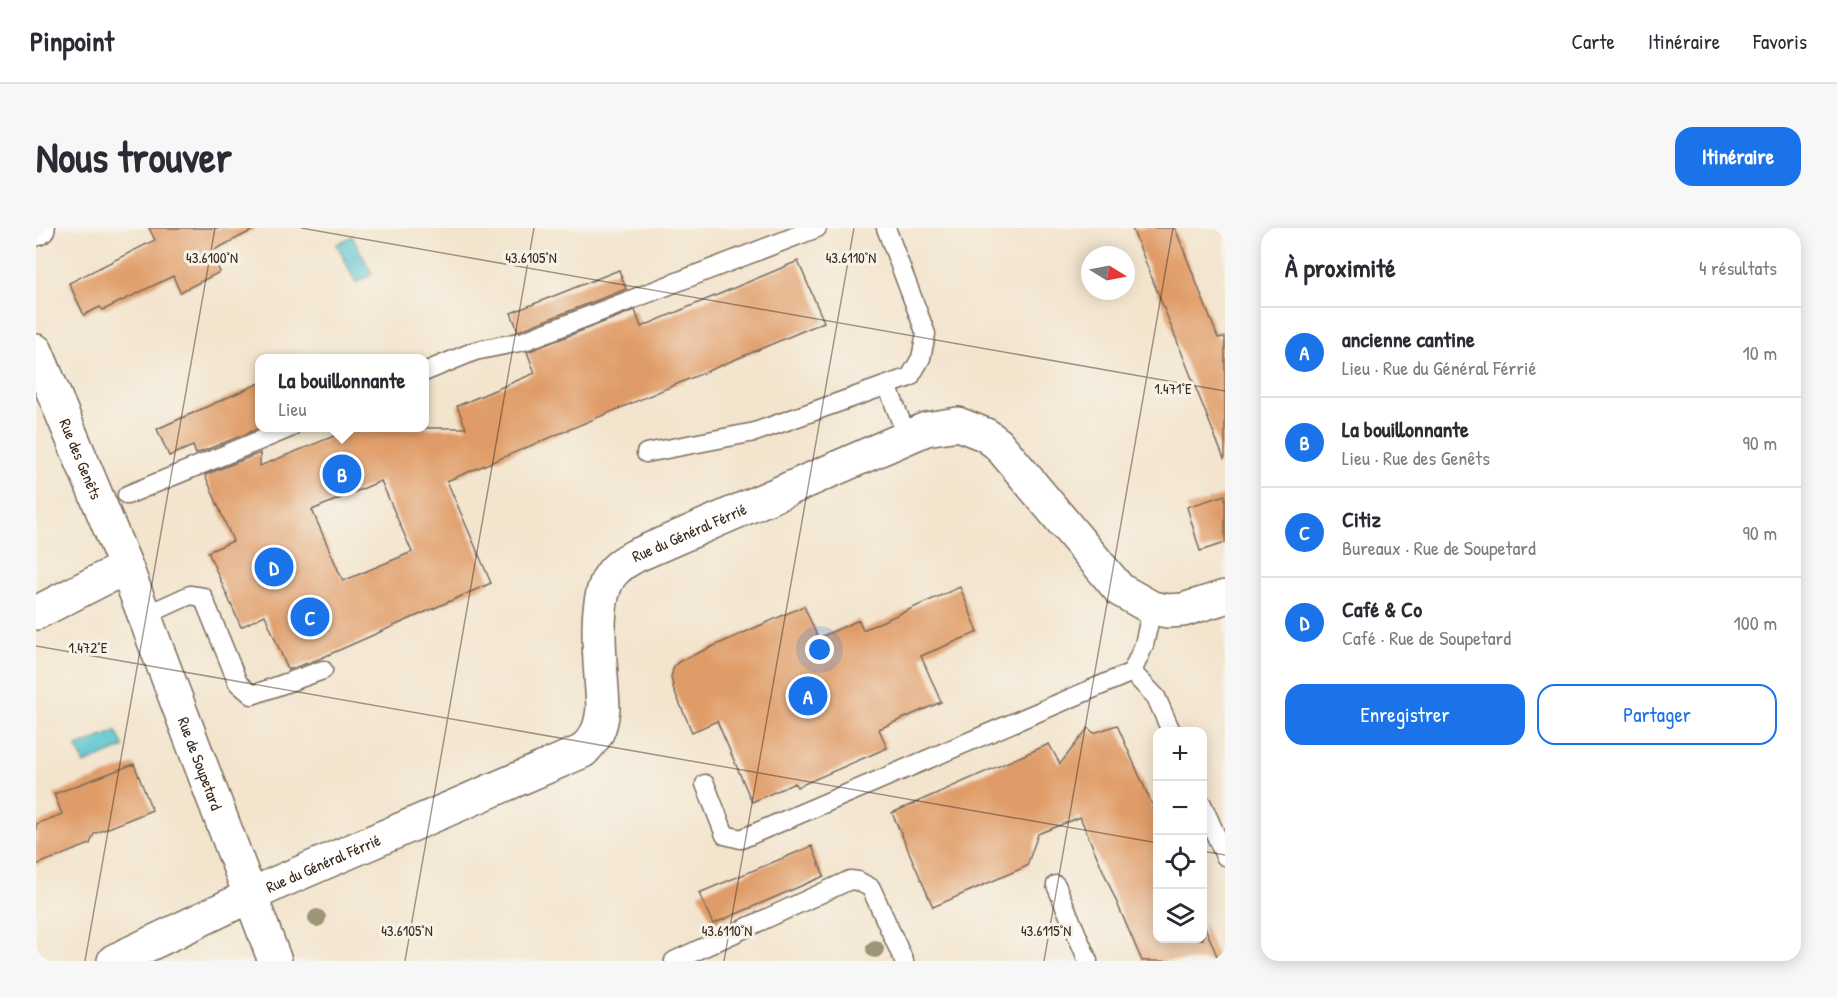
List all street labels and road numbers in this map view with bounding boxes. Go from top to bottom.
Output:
street label: Rue des Genêts [54,415,108,503]
street label: Rue du Général Férrié [629,497,751,567]
street label: Rue de Soupetard [173,714,228,813]
street label: Rue du Général Férrié [262,828,385,898]

